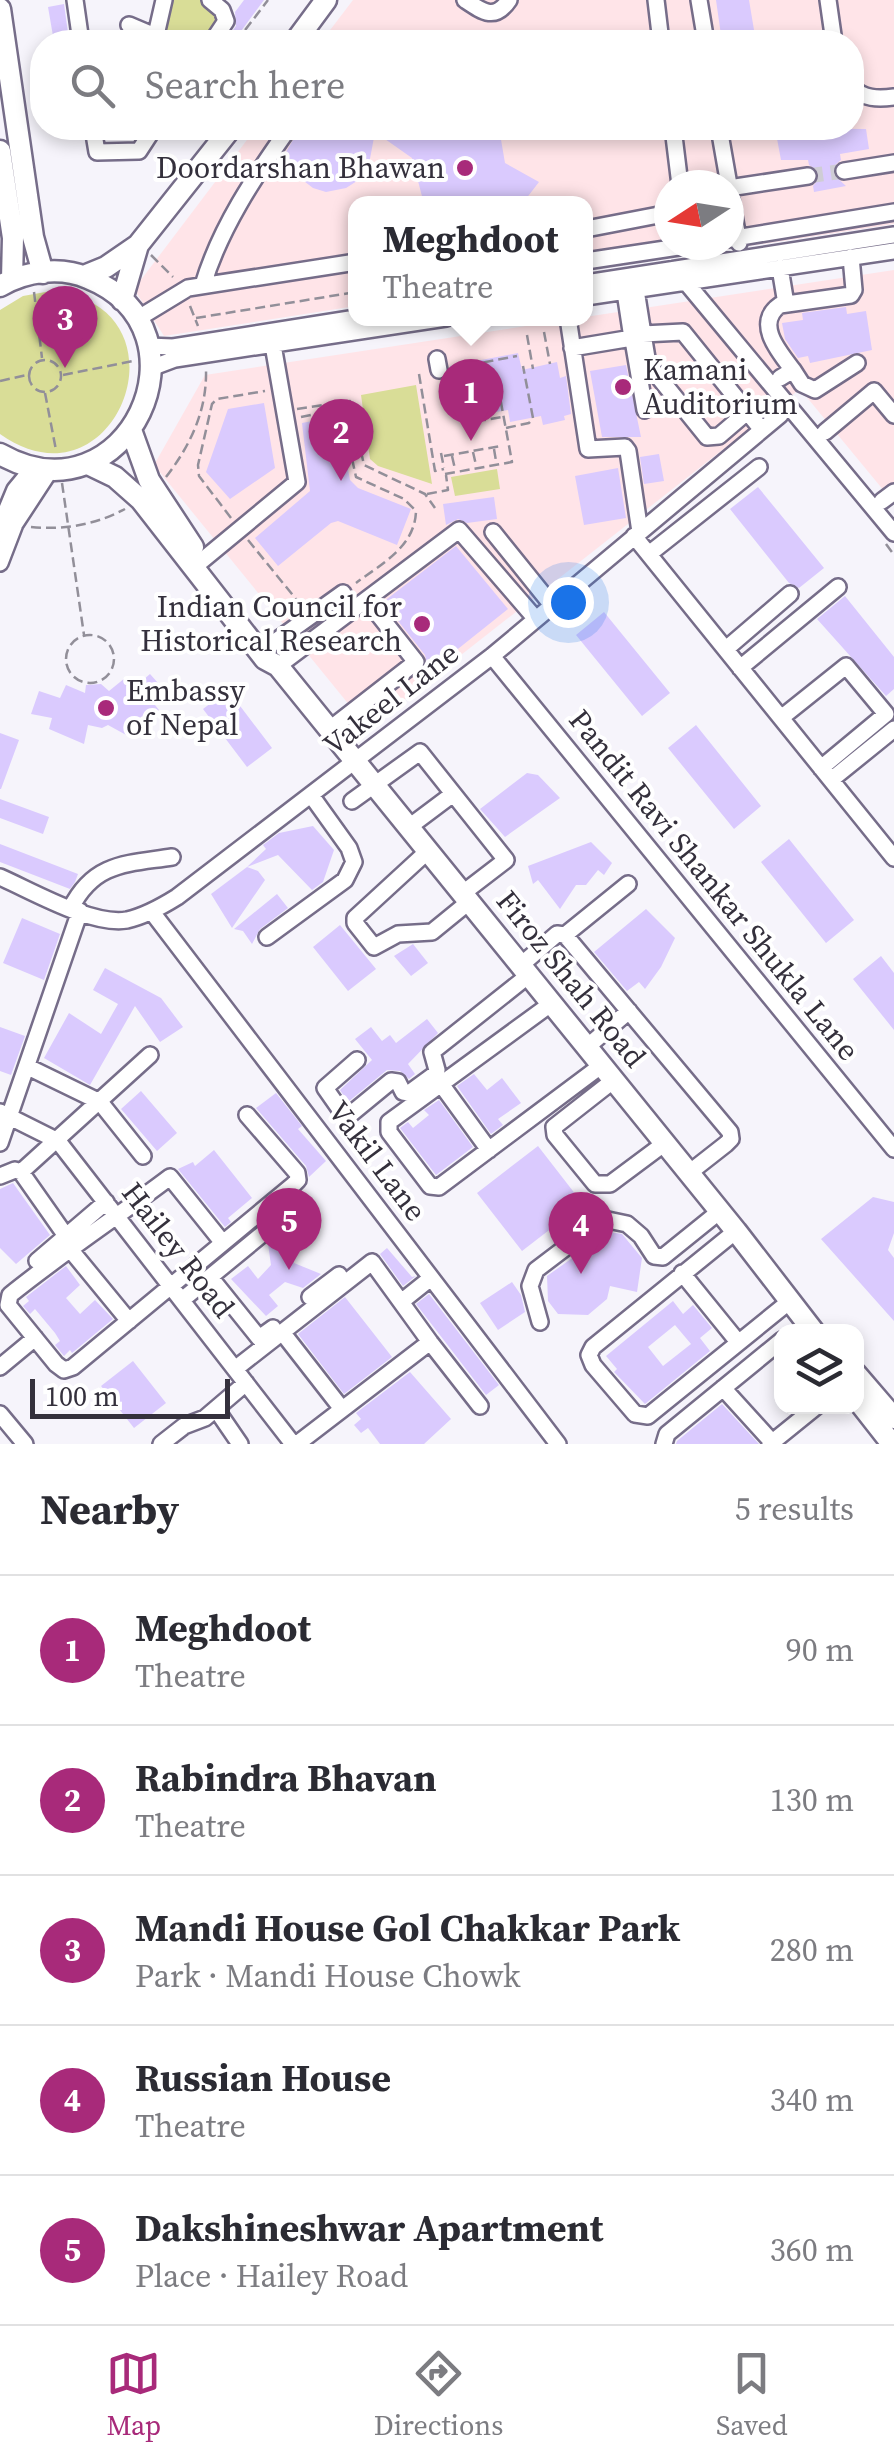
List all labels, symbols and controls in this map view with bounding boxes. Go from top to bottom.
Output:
search box [30,30,864,140]
icon: search [65,58,120,113]
text: Search here [145,59,345,111]
place label: Doordarshan Bhawan [156,147,445,188]
marker: Doordarshan Bhawan [454,157,476,179]
north arrow [654,170,744,260]
popup [348,196,593,326]
text: Meghdoot [382,213,559,265]
text: Theatre [382,265,493,309]
pin: 3 [32,286,98,368]
place label: Kamani Auditorium [643,349,798,424]
pin: 1 [438,358,504,441]
marker: Kamani Auditorium [612,376,634,398]
pin: 2 [308,398,374,481]
your location [543,577,594,628]
place label: Indian Council for Historical Research [140,586,402,661]
marker: Indian Council for Historical Research [411,613,433,635]
street label: Vakeel Lane [314,633,467,765]
place label: Embassy of Nepal [126,670,246,745]
marker: Embassy of Nepal [95,697,117,719]
street label: Pandit Ravi Shankar Shukla Lane [560,701,869,1069]
street label: Firoz Shah Road [487,882,656,1076]
street label: Vakil Lane [319,1092,436,1229]
street label: Hailey Road [113,1173,244,1326]
pin: 5 [256,1188,322,1270]
pin: 4 [548,1192,614,1274]
map controls [774,1324,864,1414]
button: layers [774,1324,864,1414]
scale bar [30,1374,230,1418]
text: 100 m [45,1377,119,1415]
text: Nearby [40,1480,179,1538]
text: 5 results [735,1487,854,1531]
text: Meghdoot [135,1602,311,1654]
text: 1 [64,1628,81,1672]
text: 90 m [786,1628,854,1672]
text: Theatre [135,1654,246,1698]
text: Rabindra Bhavan [135,1752,437,1804]
text: 2 [64,1778,81,1822]
text: 130 m [770,1778,854,1822]
text: Theatre [135,1804,246,1848]
text: Mandi House Gol Chakkar Park [135,1902,680,1954]
text: 3 [64,1928,81,1972]
text: 280 m [770,1928,854,1972]
text: Park · Mandi House Chowk [135,1954,521,1998]
text: Russian House [135,2052,391,2104]
text: 4 [64,2078,81,2122]
text: 340 m [770,2078,854,2122]
text: Theatre [135,2104,246,2148]
text: Dakshineshwar Apartment [135,2202,603,2254]
text: 5 [64,2228,81,2272]
text: 360 m [770,2228,854,2272]
text: Place · Hailey Road [135,2254,408,2298]
tab: Map [106,2346,161,2444]
tab: Directions [374,2346,503,2444]
tab: Saved [716,2346,788,2444]

